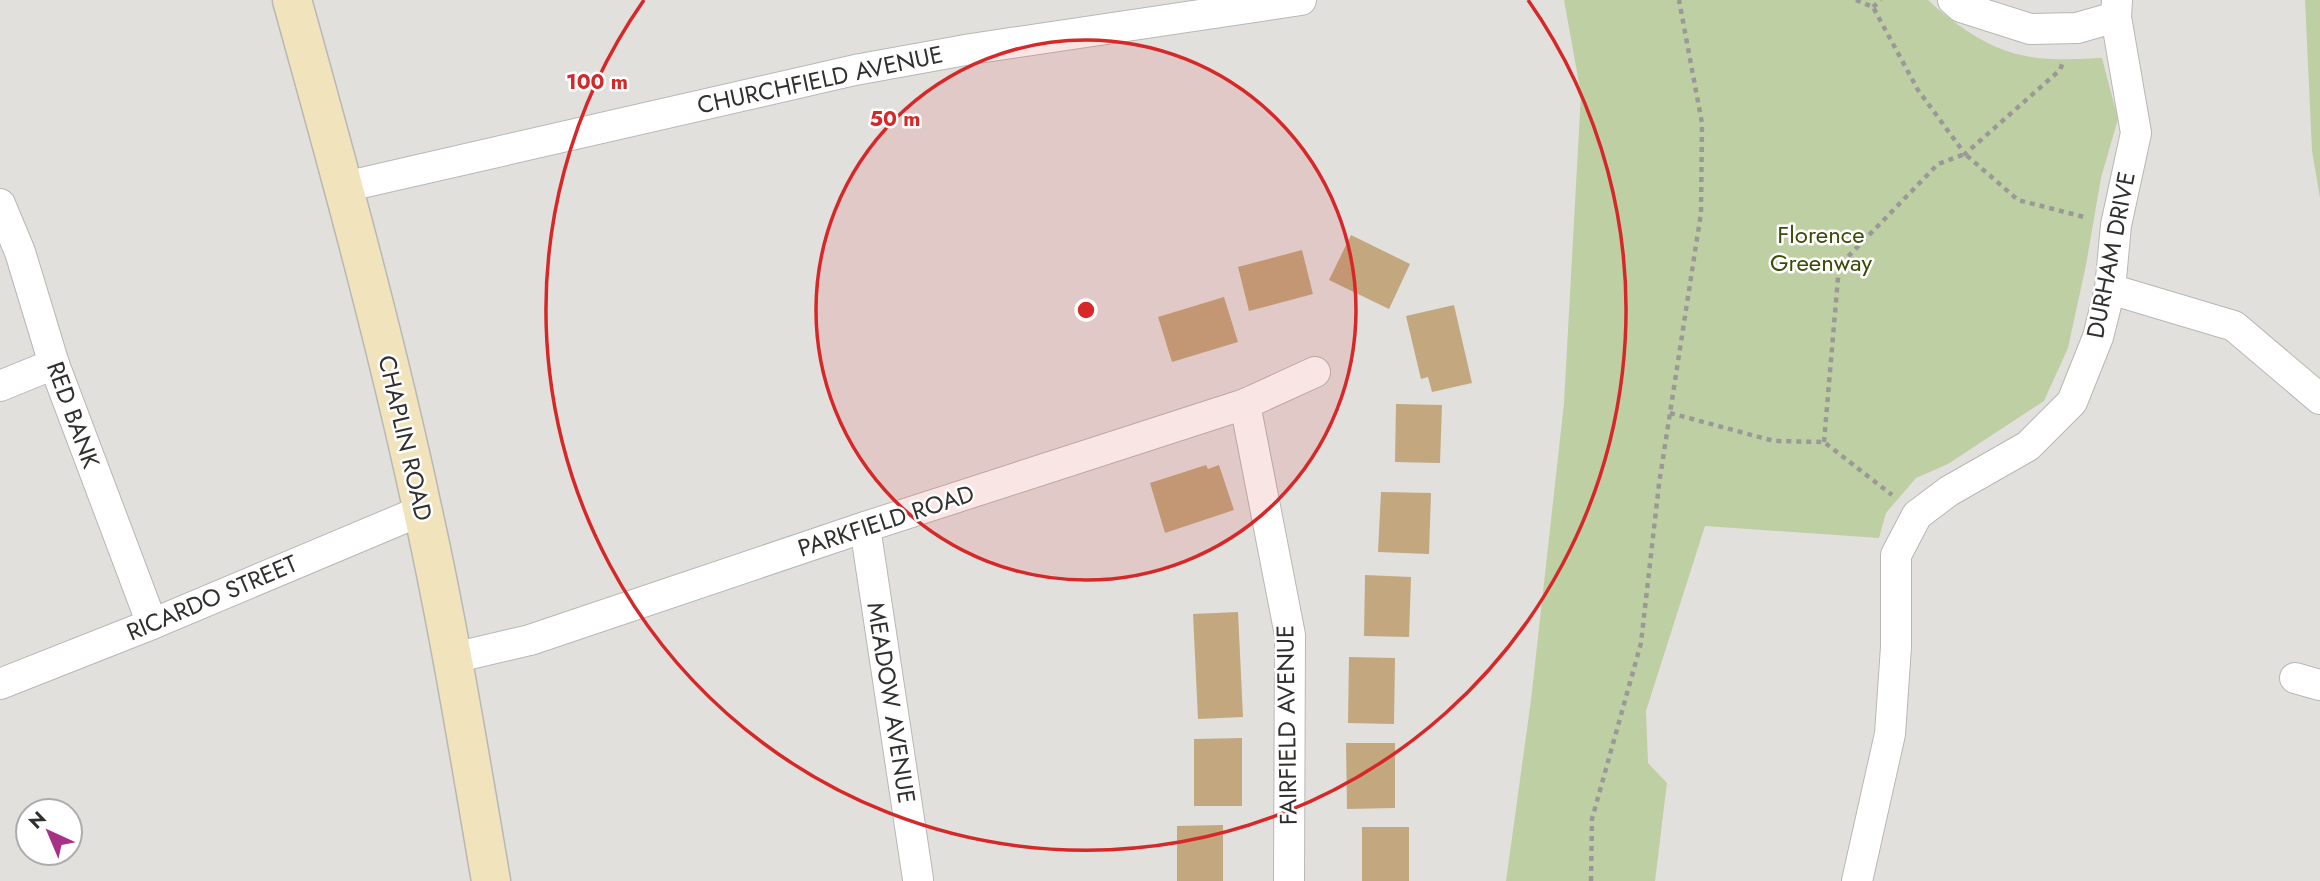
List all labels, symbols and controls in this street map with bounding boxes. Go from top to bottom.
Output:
street label: CHURCHFIELD AVENUE [694,36,946,123]
text: 100 m [566,67,628,97]
text: 50 m [870,104,920,134]
street label: DURHAM DRIVE [2077,169,2144,341]
park label: Florence Greenway [1770,217,1872,280]
centre of rings [1074,298,1098,322]
street label: CHAPLIN ROAD [369,352,442,524]
street label: RED BANK [38,357,109,473]
street label: PARKFIELD ROAD [793,476,979,566]
street label: RICARDO STREET [121,546,303,649]
street label: MEADOW AVENUE [858,600,925,806]
street label: FAIRFIELD AVENUE [1267,625,1306,825]
north arrow [14,797,84,867]
text: N [23,805,52,835]

